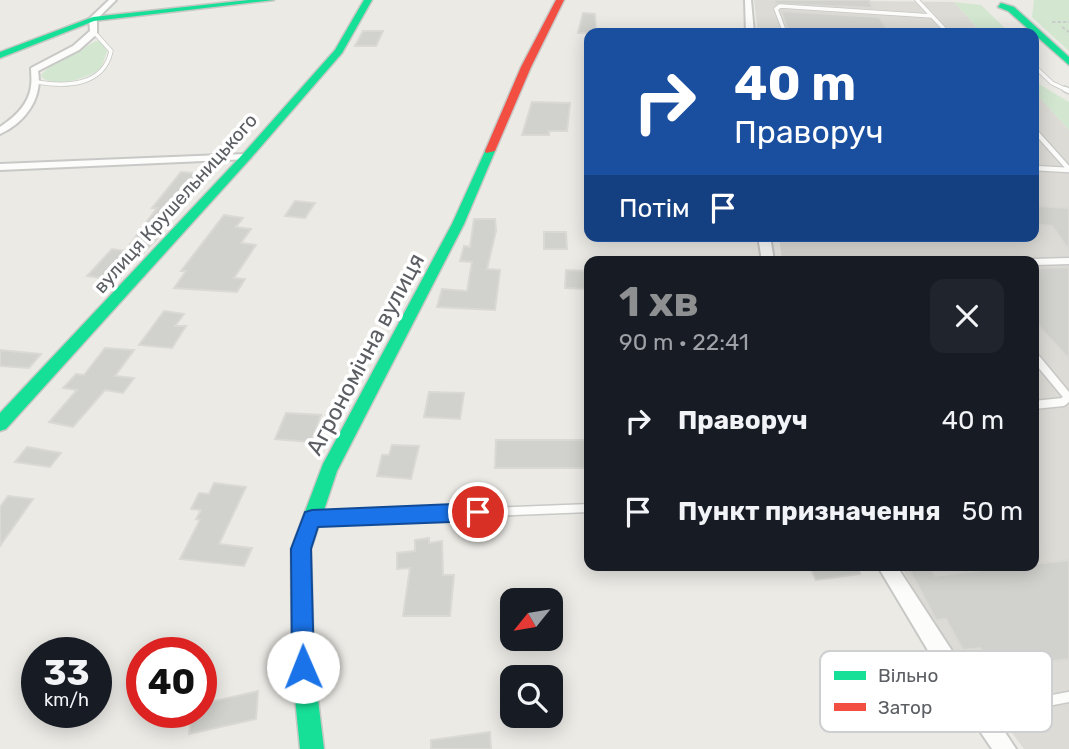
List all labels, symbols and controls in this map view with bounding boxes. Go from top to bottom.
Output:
text: 40 m [734,54,856,112]
icon: right [619,56,710,147]
street label: вулиця Крушельницького [89,109,262,298]
text: Праворуч [734,113,883,151]
icon: arrive [704,189,742,227]
text: Потім [619,193,690,224]
street label: Агрономічна вулиця [300,248,430,460]
text: 1 хв [619,277,699,327]
button: close [930,279,1004,353]
text: 90 m · 22:41 [619,328,749,356]
icon: right [619,402,657,440]
text: Праворуч [678,405,808,436]
text: 40 m [942,405,1004,436]
pin [448,482,508,542]
icon: arrive [459,493,497,531]
icon: arrive [619,493,657,531]
text: Пункт призначення [678,496,941,527]
text: 50 m [962,496,1023,527]
north arrow [500,588,564,651]
map controls [500,588,563,728]
position arrow [266,630,340,704]
speed limit sign: 40 [126,637,217,728]
legend [820,651,1052,732]
text: 33 [43,652,90,694]
text: Вільно [878,664,938,687]
button: search [500,665,563,728]
text: km/h [44,689,89,711]
text: Затор [878,696,932,719]

